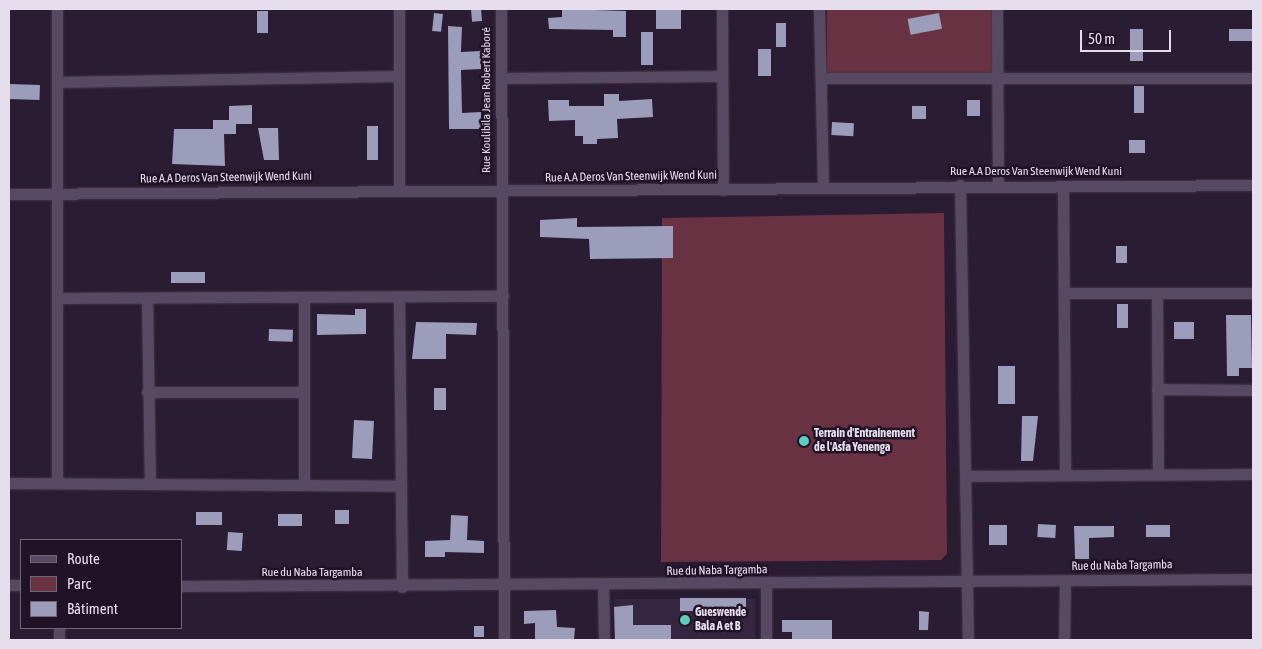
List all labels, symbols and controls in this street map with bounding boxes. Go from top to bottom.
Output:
scale bar [1082,20,1173,52]
street label: Rue Koulibila Jean Robert Kaboré [480,27,494,173]
text: 50 m [1088,30,1115,47]
street label: Rue A.A Deros Van Steenwijk Wend Kuni [950,165,1122,179]
street label: Rue A.A Deros Van Steenwijk Wend Kuni [545,168,717,186]
street label: Rue A.A Deros Van Steenwijk Wend Kuni [140,169,312,187]
place label: Terrain d'Entrainement de l'Asfa Yenenga [814,427,915,455]
marker: Terrain d'Entrainement de l'Asfa Yenenga [798,435,810,447]
legend [20,539,182,629]
text: Route [67,550,100,567]
street label: Rue du Naba Targamba [1071,558,1173,574]
street label: Rue du Naba Targamba [666,563,768,579]
street label: Rue du Naba Targamba [261,566,363,580]
text: Parc [67,575,91,592]
text: Bâtiment [67,600,118,617]
place label: Gueswende Bala A et B [695,606,746,634]
marker: Gueswende Bala A et B [679,614,691,626]

